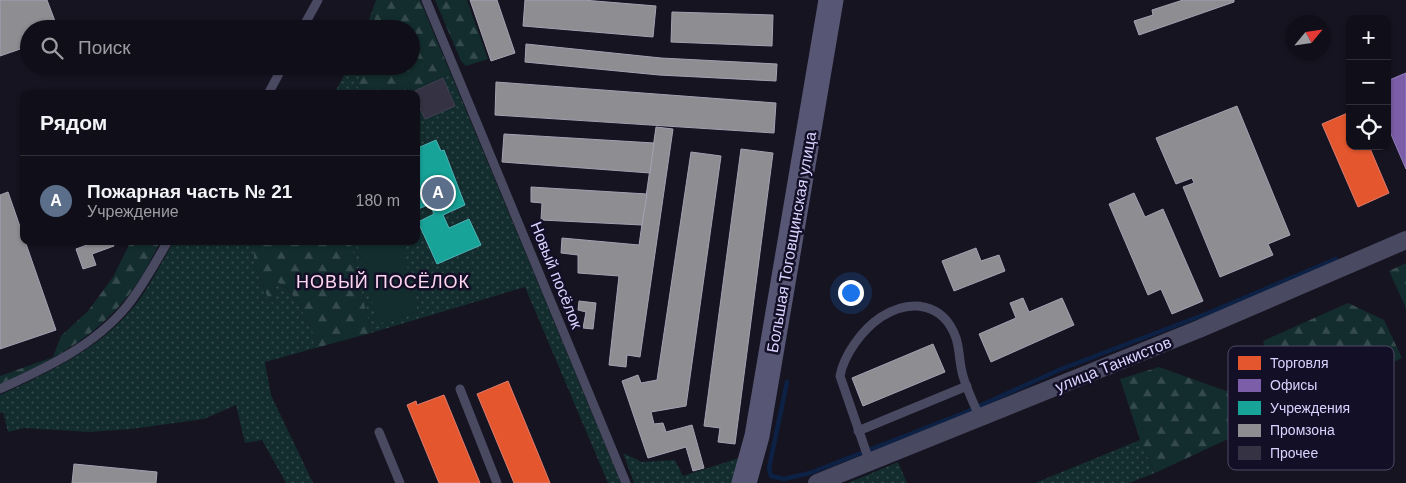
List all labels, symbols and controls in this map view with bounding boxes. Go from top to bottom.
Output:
north arrow [1286,15,1331,60]
map controls [1346,15,1391,150]
button: + [1346,15,1391,60]
search box [20,20,420,75]
icon: search [38,34,66,62]
text: Поиск [78,37,131,58]
button: − [1346,60,1391,105]
button: locate [1346,105,1391,150]
text: Рядом [40,111,107,134]
street label: Большая Тоговщинская улица [764,130,819,354]
pin: A [422,174,454,212]
text: Пожарная часть № 21 [87,181,292,202]
text: A [50,192,62,209]
text: 180 m [356,192,400,209]
text: Учреждение [87,203,179,220]
street label: Новый посёлок [527,219,586,332]
district label: НОВЫЙ ПОСЁЛОК [296,271,470,292]
your location [838,280,864,306]
street label: улица Танкистов [1053,333,1174,396]
legend [1228,346,1394,470]
text: Торговля [1270,355,1328,371]
text: Офисы [1270,377,1317,393]
text: Учреждения [1270,400,1350,416]
text: Промзона [1270,422,1335,438]
text: Прочее [1270,445,1318,461]

